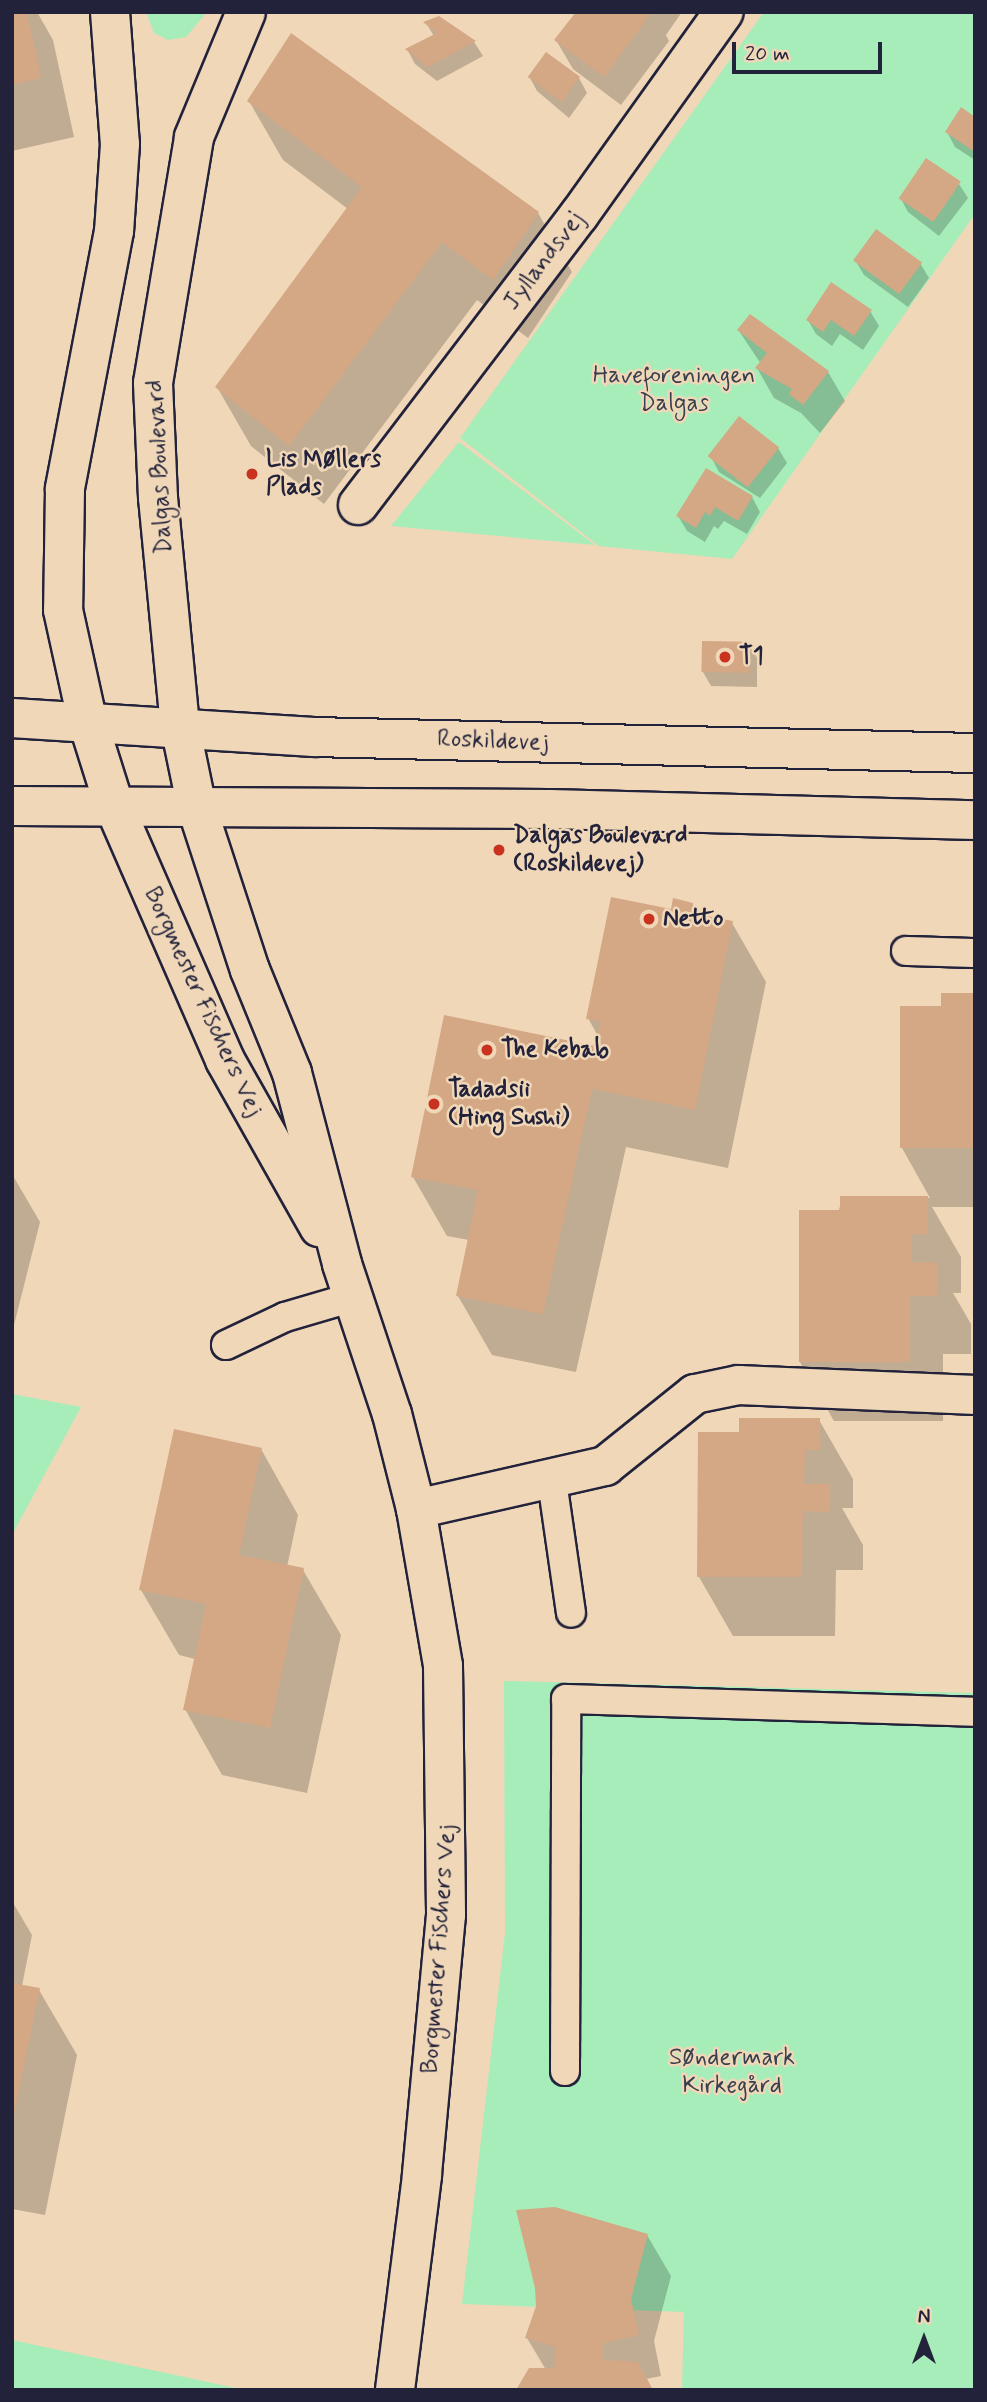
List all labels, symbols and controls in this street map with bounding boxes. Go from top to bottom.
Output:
scale bar [735,28,886,72]
text: 20 m [745,40,790,68]
street label: Jyllandsvej [498,206,590,316]
park label: Haveforeningen Dalgas [593,362,755,418]
street label: Dalgas Boulevard [141,381,179,553]
place label: Lis Møllers Plads [266,446,383,502]
marker: Lis Møllers Plads [244,466,260,482]
place label: T1 [739,643,764,671]
marker: T1 [717,649,733,665]
street label: Roskildevej [437,725,549,757]
place label: Dalgas Boulevard (Roskildevej) [513,822,684,878]
marker: Dalgas Boulevard (Roskildevej) [491,842,507,858]
street label: Borgmester Fischers Vej [137,883,269,1121]
place label: Netto [663,905,723,933]
marker: Netto [641,911,657,927]
place label: The Kebab [501,1036,611,1064]
marker: The Kebab [479,1042,495,1058]
place label: Tadadsii (Hing Sushi) [448,1076,569,1132]
marker: Tadadsii (Hing Sushi) [426,1096,442,1112]
street label: Borgmester Fischers Vej [416,1824,462,2074]
park label: Søndermark Kirkegård [669,2044,795,2100]
north arrow [889,2304,959,2374]
text: N [918,2305,930,2330]

